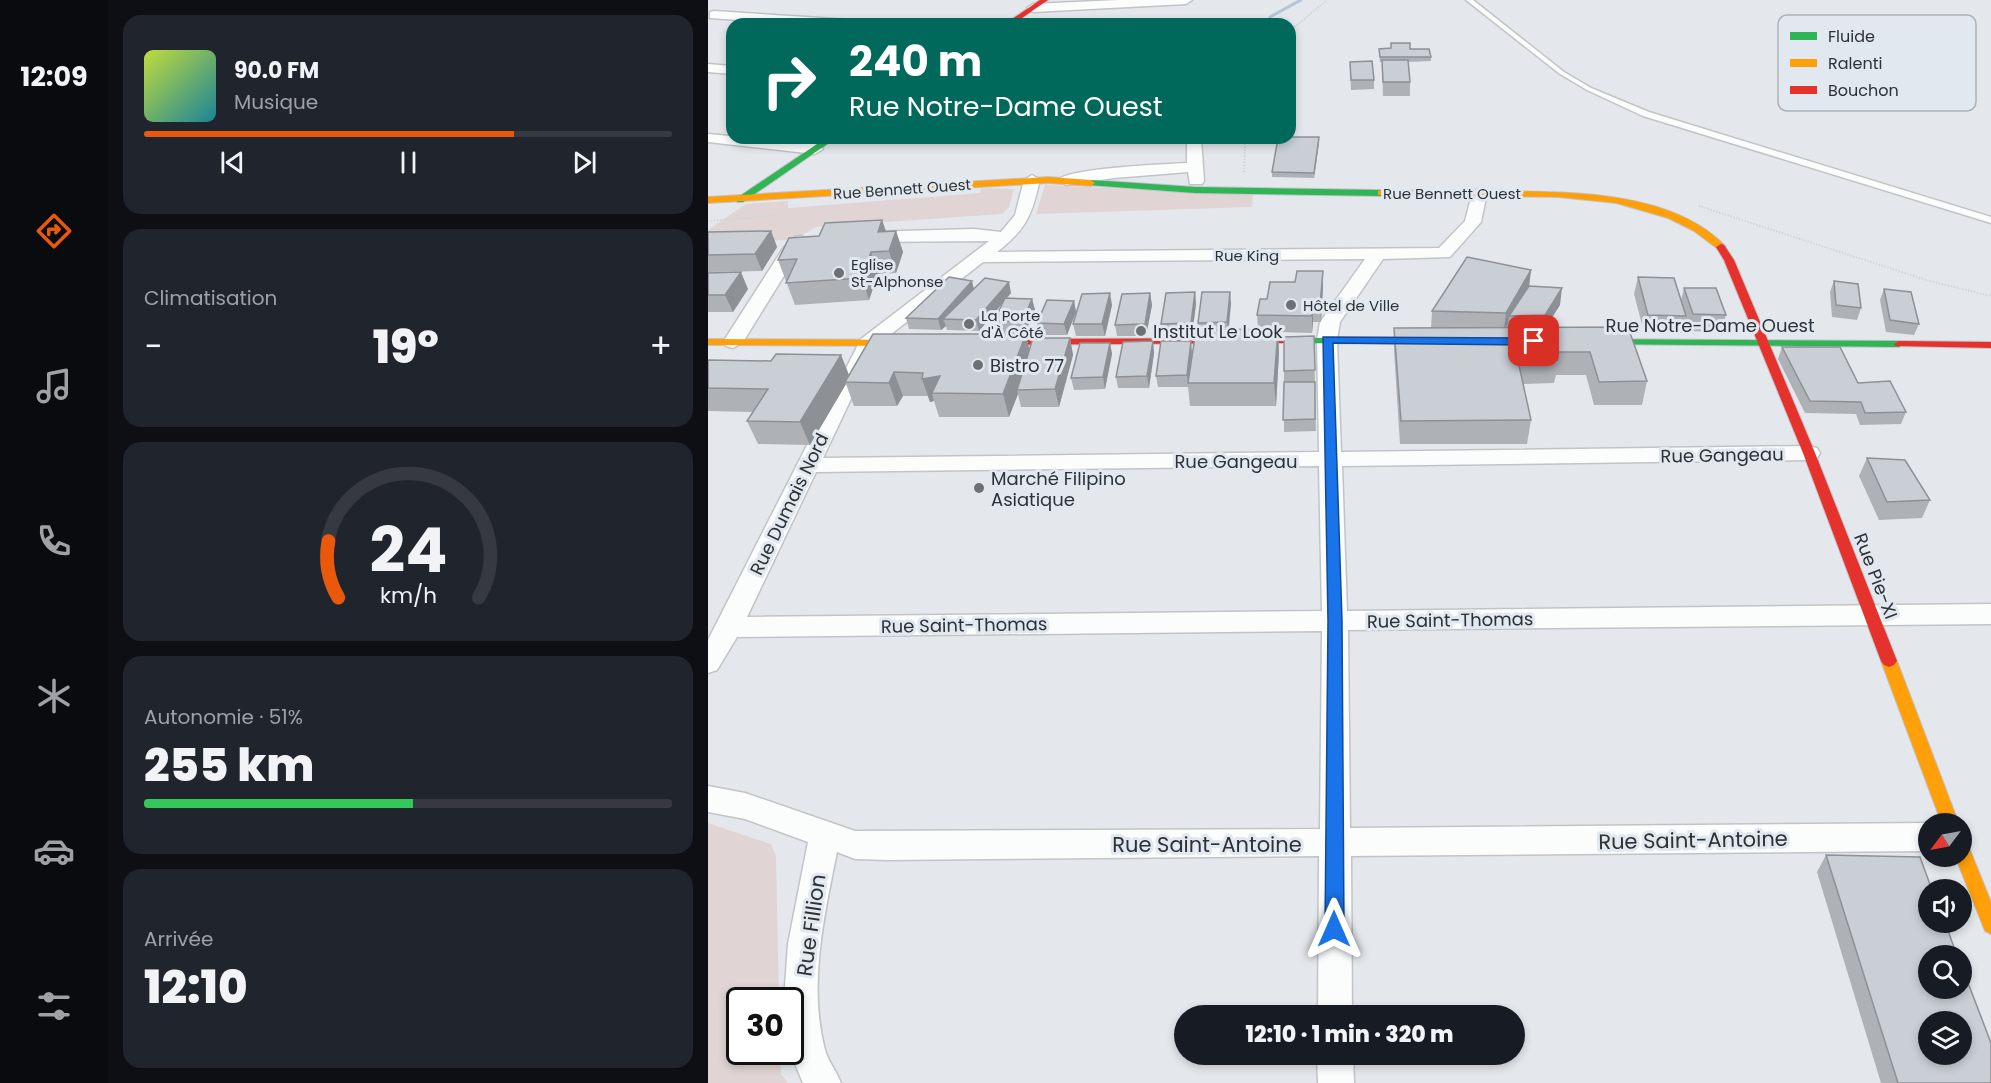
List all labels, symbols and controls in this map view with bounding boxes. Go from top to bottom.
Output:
legend [1778,15,1976,111]
text: Fluide [1828,25,1875,48]
text: 240 m [849,32,982,91]
icon: right [750,42,828,120]
text: Ralenti [1828,52,1882,75]
text: 90.0 FM [234,55,319,86]
text: 12:09 [20,58,88,95]
text: Bouchon [1828,79,1899,102]
text: Musique [234,88,318,116]
text: Rue Notre-Dame Ouest [849,88,1163,125]
icon: previous [216,146,249,179]
icon: pause [392,146,425,179]
icon: next [568,146,601,179]
street label: Rue Bennett Ouest [832,174,972,204]
street label: Rue Bennett Ouest [1383,183,1521,204]
icon: directions [33,210,75,252]
street label: Rue King [1215,245,1279,266]
place label: Eglise St-Alphonse [851,254,943,292]
marker: Eglise St-Alphonse [832,266,846,280]
text: Climatisation [144,284,277,312]
place label: Hôtel de Ville [1303,295,1399,316]
marker: Hôtel de Ville [1284,298,1298,312]
place label: La Porte d'À Côté [981,305,1044,343]
street label: Rue Notre-Dame Ouest [1605,313,1815,338]
pin [1508,315,1559,366]
text: 19° [373,316,439,379]
marker: La Porte d'À Côté [962,317,976,331]
place label: Institut Le Look [1153,319,1283,344]
text: − [144,323,162,370]
text: + [649,323,672,370]
marker: Institut Le Look [1134,324,1148,338]
icon: arrive [1517,324,1550,357]
place label: Bistro 77 [990,353,1064,378]
marker: Bistro 77 [971,358,985,372]
icon: music [33,365,75,407]
street label: Rue Dumais Nord [744,429,834,579]
street label: Rue Gangeau [1660,441,1784,469]
street label: Rue Gangeau [1174,449,1298,474]
place label: Marché Filipino Asiatique [991,466,1126,512]
marker: Marché Filipino Asiatique [972,481,986,495]
text: 24 [369,507,447,595]
icon: phone [33,520,75,562]
street label: Rue Pie-XI [1848,530,1904,622]
text: km/h [379,581,437,612]
street label: Rue Saint-Thomas [1367,606,1533,634]
street label: Rue Saint-Thomas [881,611,1047,639]
icon: climate [33,675,75,717]
text: Autonomie · 51% [144,703,303,731]
text: 255 km [144,734,314,797]
north arrow [1918,813,1972,867]
map controls [1918,813,1972,1065]
street label: Rue Saint-Antoine [1598,824,1788,856]
icon: car [33,830,75,872]
street label: Rue Saint-Antoine [1112,830,1302,859]
street label: Rue Fillion [789,872,833,978]
button: sound [1918,879,1972,933]
position arrow [1302,897,1366,961]
text: Arrivée [144,925,213,953]
button: search [1918,945,1972,999]
text: 12:10 [144,956,248,1019]
icon: filters [33,985,75,1027]
speed limit sign: 30 [726,987,804,1065]
button: layers [1918,1011,1972,1065]
text: 12:10 · 1 min · 320 m [1246,1019,1453,1050]

